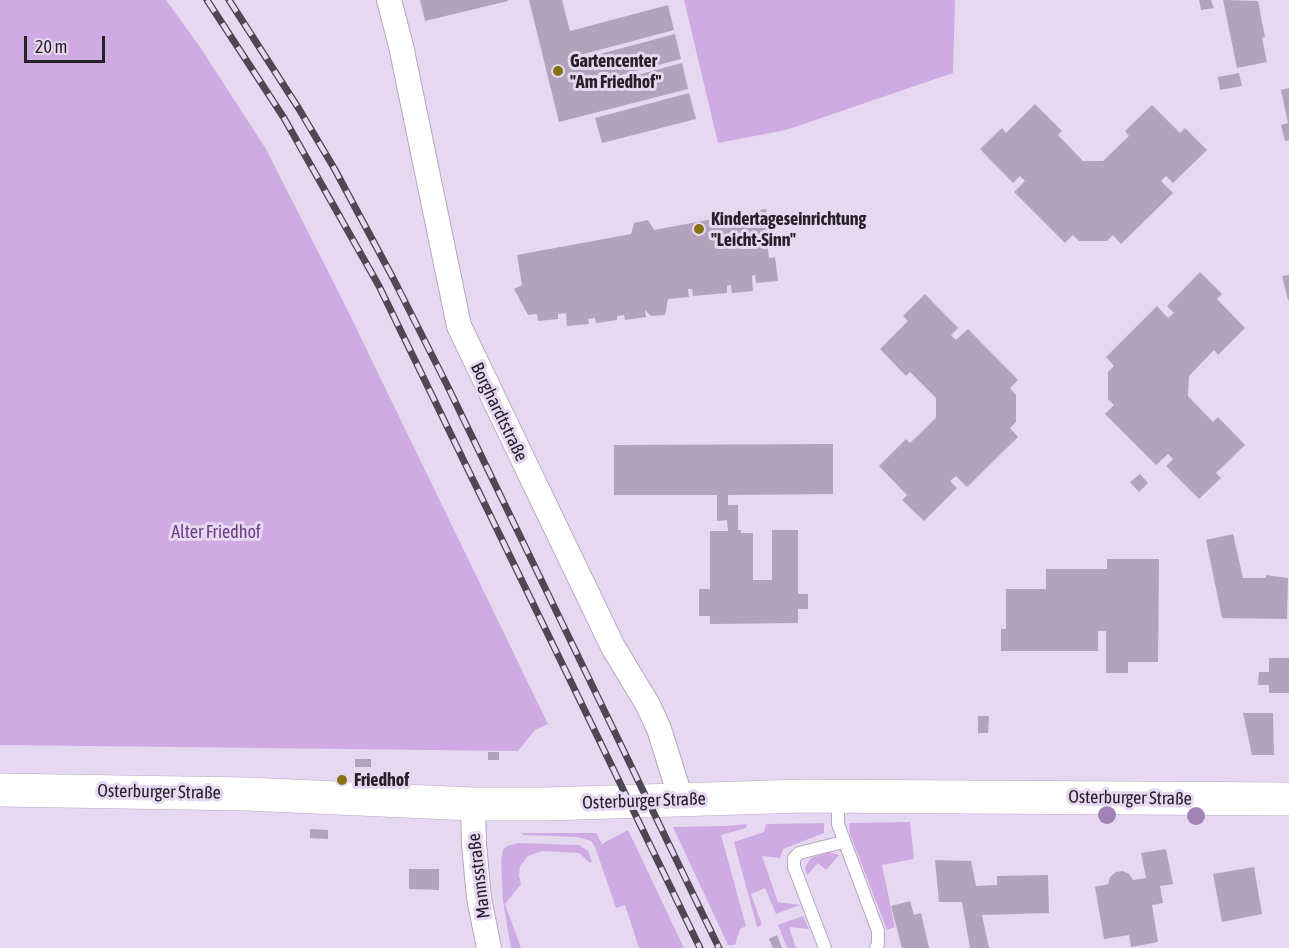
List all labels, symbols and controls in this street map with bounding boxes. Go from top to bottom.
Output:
scale bar [27,24,108,62]
text: 20 m [35,36,67,57]
place label: Gartencenter "Am Friedhof" [570,50,661,92]
marker: Gartencenter "Am Friedhof" [551,64,565,78]
place label: Kindertageseinrichtung "Leicht-Sinn" [711,208,866,250]
marker: Kindertageseinrichtung "Leicht-Sinn" [692,222,706,236]
street label: Borghardtstraße [466,359,532,465]
park label: Alter Friedhof [171,521,261,543]
place label: Friedhof [354,769,409,791]
marker: Friedhof [335,773,349,787]
street label: Osterburger Straße [97,780,221,804]
street label: Osterburger Straße [1068,786,1192,810]
street label: Osterburger Straße [582,788,706,814]
street label: Mannsstraße [463,832,495,920]

